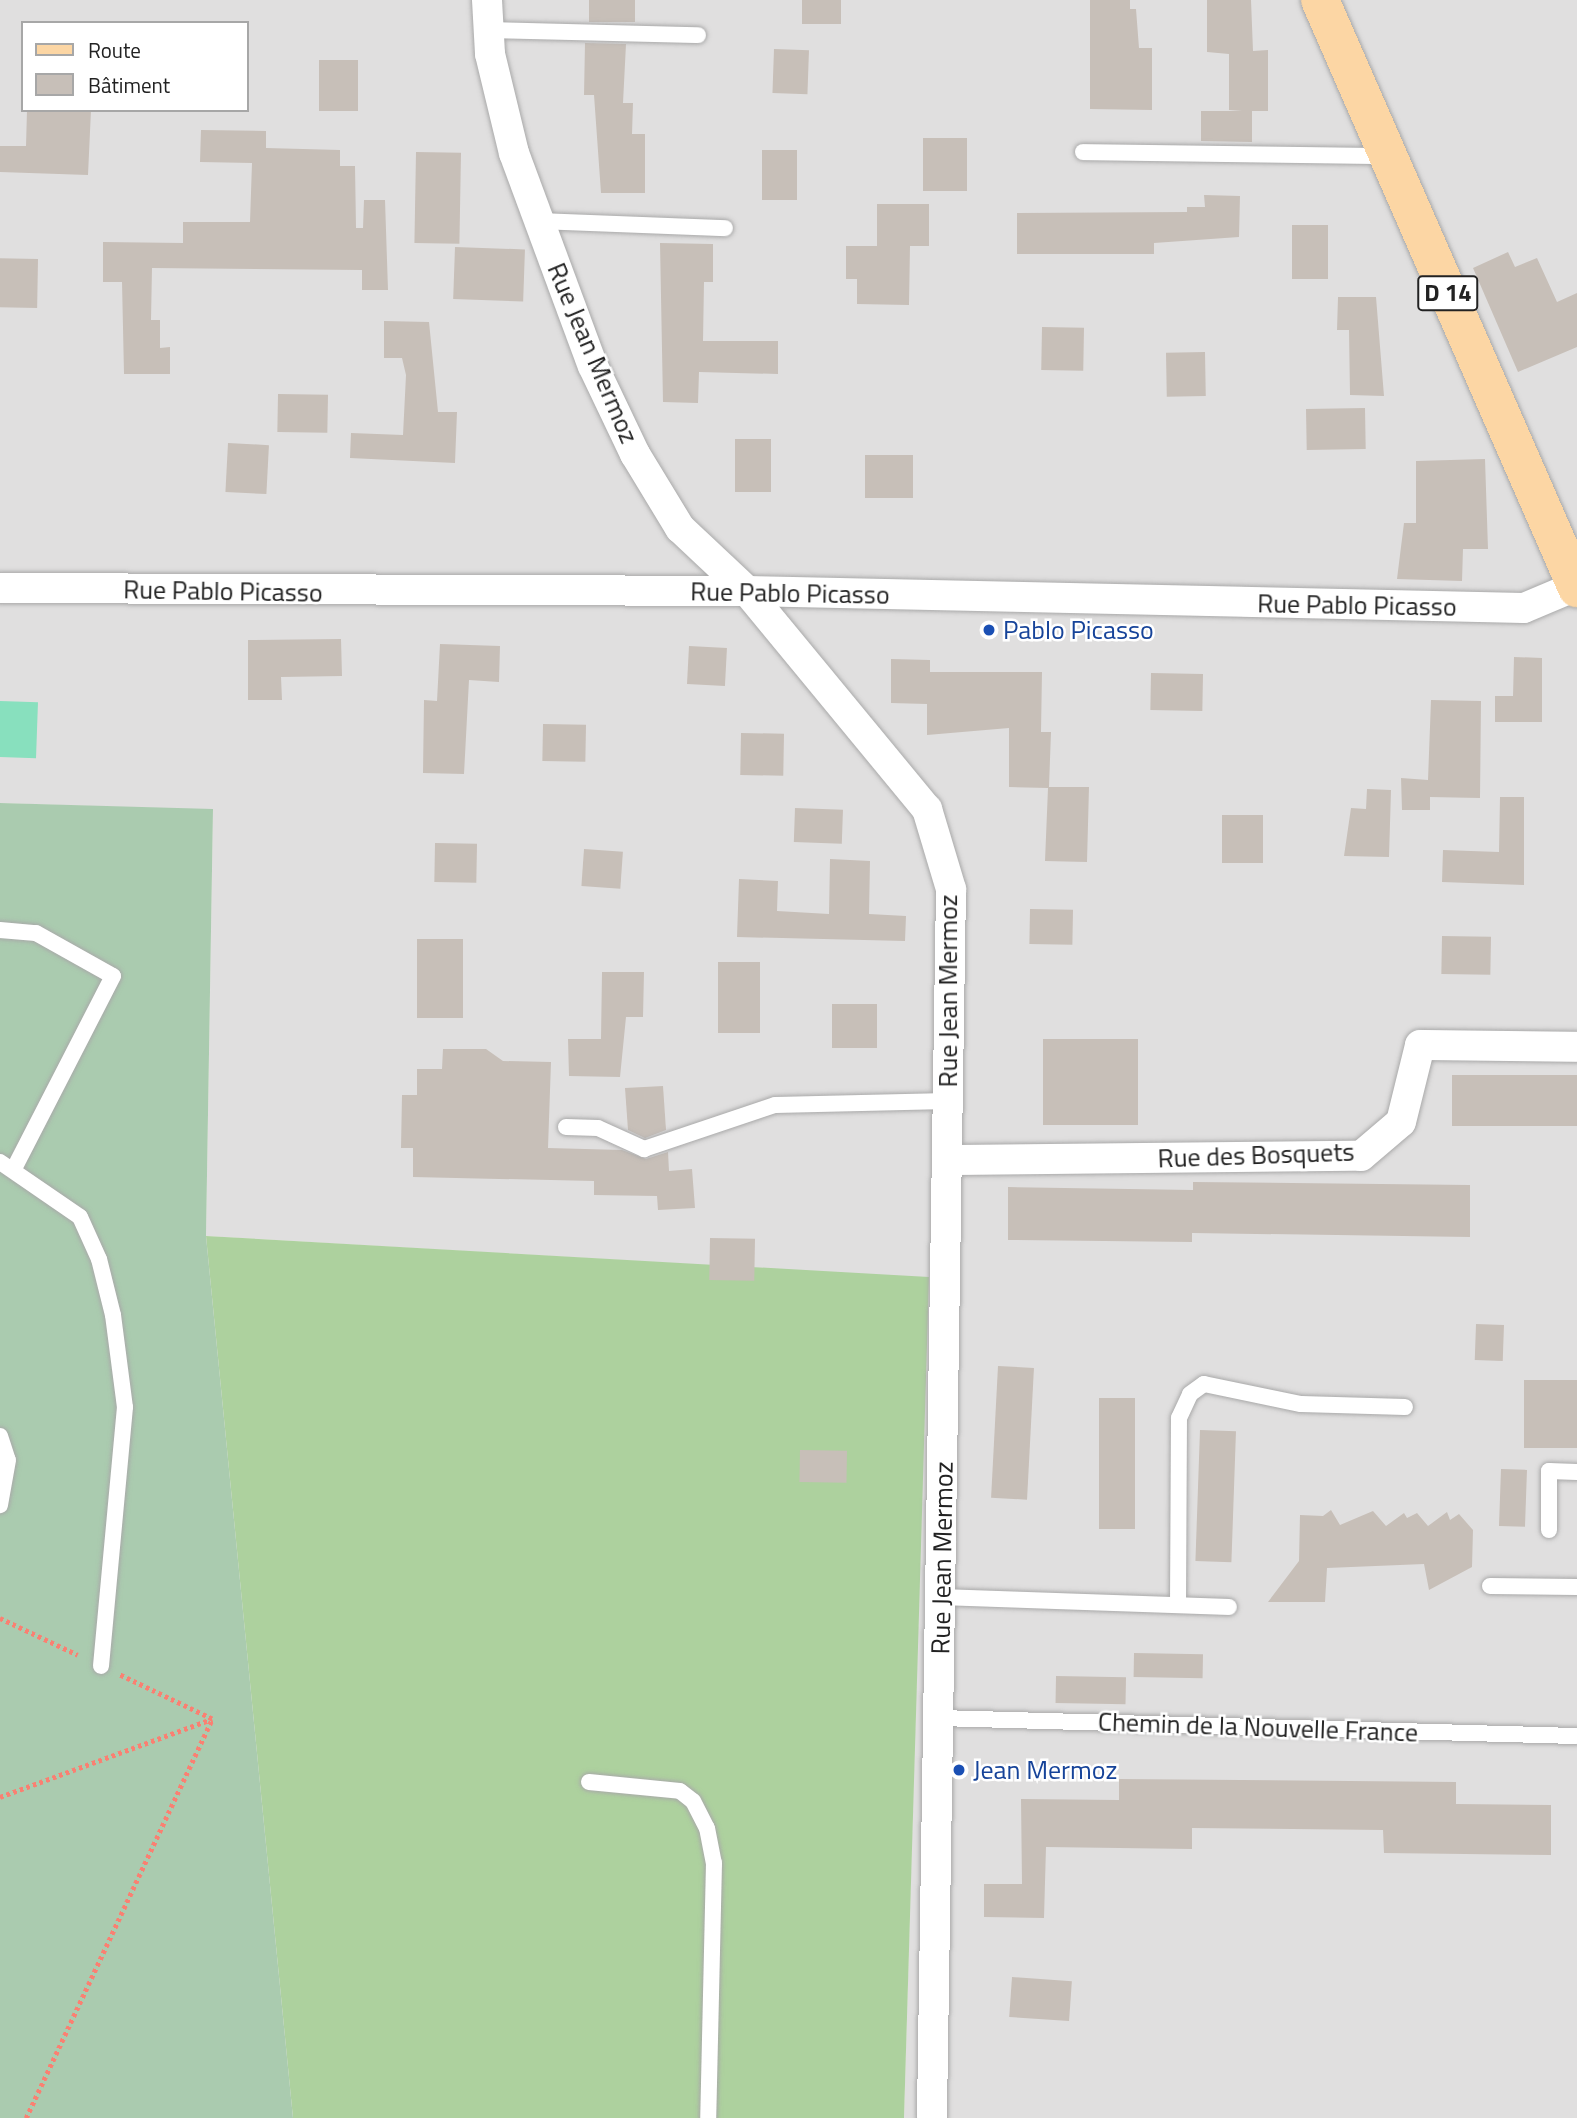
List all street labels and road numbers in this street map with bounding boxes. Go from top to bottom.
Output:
street label: Rue Jean Mermoz [541,258,645,448]
road number: D 14 [1416,272,1480,314]
street label: Rue Pablo Picasso [123,574,323,608]
street label: Rue Pablo Picasso [690,576,890,610]
street label: Rue Pablo Picasso [1257,588,1457,622]
street label: Rue Jean Mermoz [932,895,964,1087]
street label: Rue des Bosquets [1157,1136,1355,1174]
street label: Rue Jean Mermoz [925,1461,959,1655]
street label: Chemin de la Nouvelle France [1097,1706,1419,1748]

